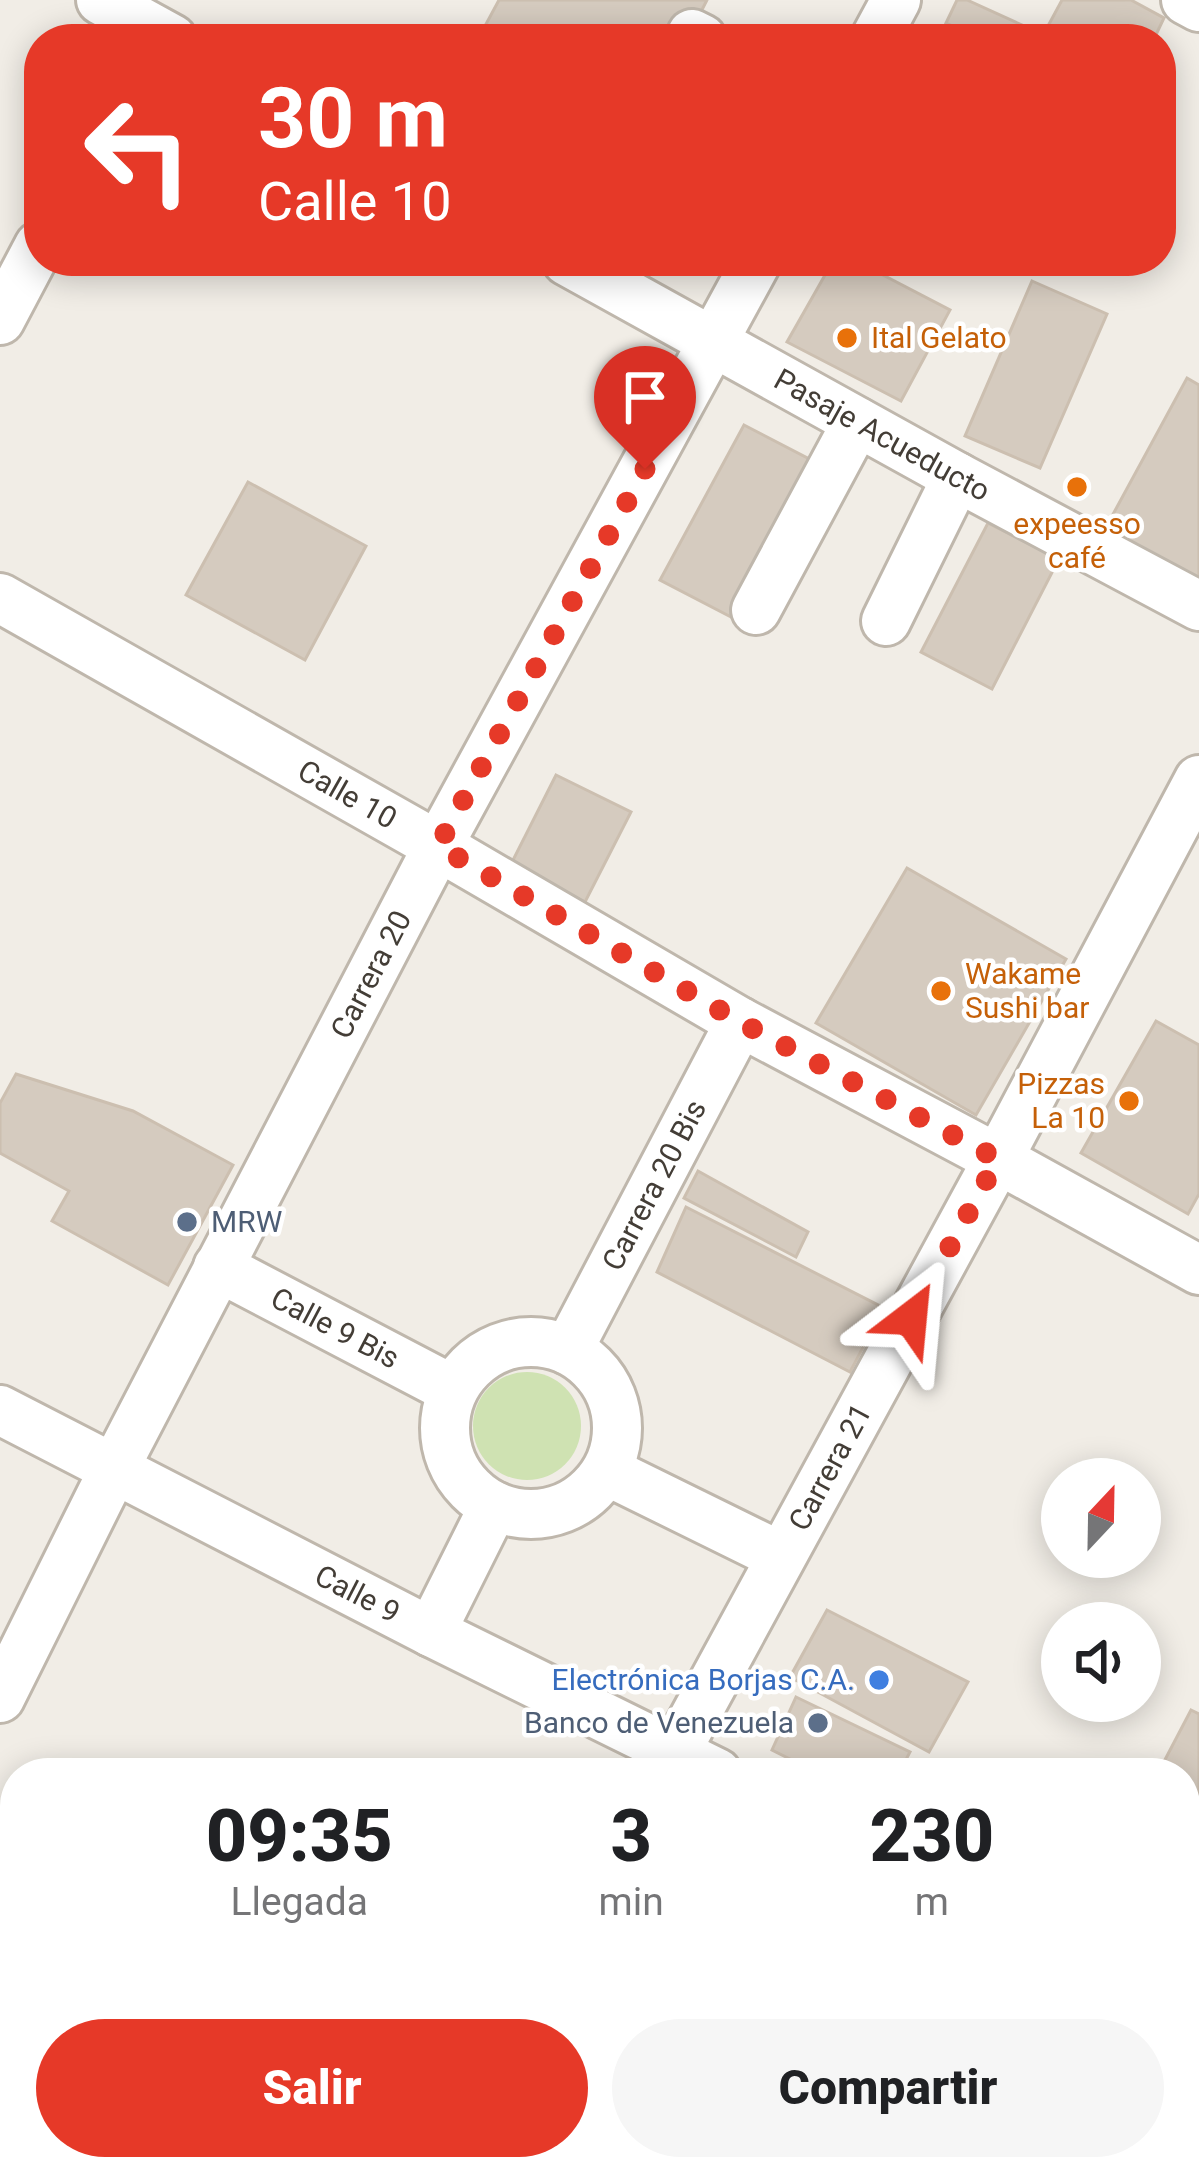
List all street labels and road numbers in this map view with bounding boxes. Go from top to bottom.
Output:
street label: Pasaje Acueducto [768,361,996,508]
street label: Calle 10 [292,752,403,836]
street label: Carrera 20 [323,905,418,1044]
street label: Carrera 20 Bis [595,1094,713,1276]
street label: Calle 9 Bis [265,1280,405,1376]
street label: Carrera 21 [781,1398,878,1536]
street label: Calle 9 [309,1557,406,1630]

